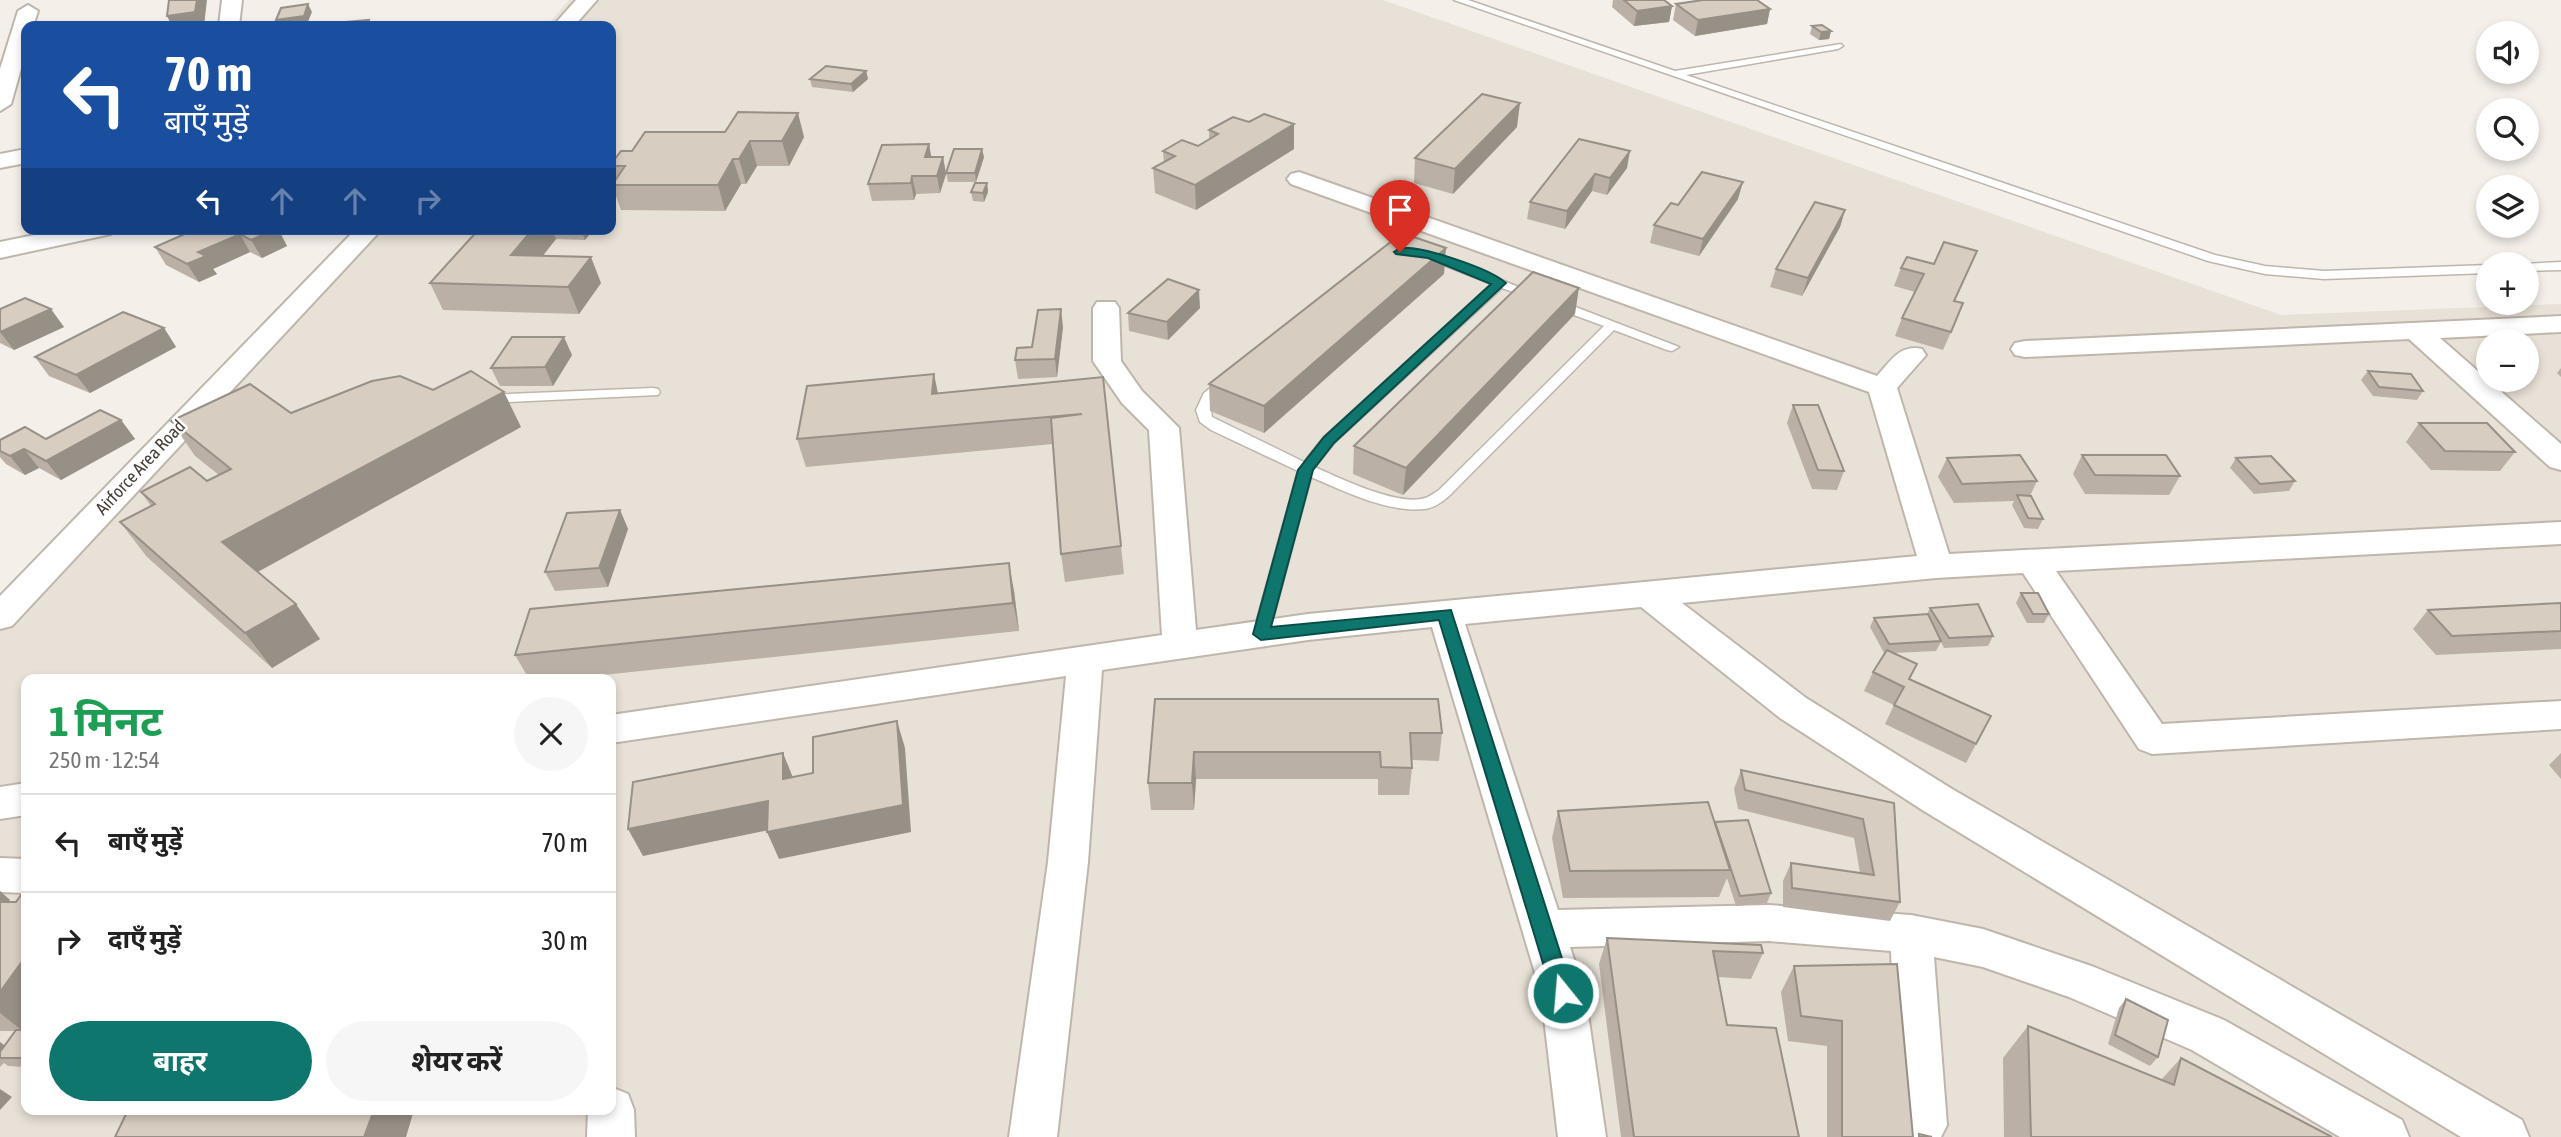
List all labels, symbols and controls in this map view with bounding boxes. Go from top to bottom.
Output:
map controls [2476,21,2539,392]
button: sound [2476,21,2539,84]
text: 70 m [164,45,252,101]
icon: left [49,49,140,140]
button: search [2476,98,2539,161]
text: बाएँ मुड़ें [164,103,249,140]
button: layers [2476,175,2539,238]
pin [1370,180,1430,252]
icon: left [190,182,228,220]
icon: ahead [263,182,301,220]
icon: ahead [336,182,374,220]
icon: right [409,182,447,220]
icon: arrive [1381,191,1419,229]
button: + [2476,252,2539,315]
button: − [2476,329,2539,392]
street label: Airforce Area Road [91,415,189,519]
text: 1 मिनट [49,697,163,745]
button: close [514,697,588,771]
text: 250 m · 12:54 [49,747,160,773]
icon: left [49,824,87,862]
text: बाएँ मुड़ें [108,826,183,856]
text: 70 m [541,828,588,858]
icon: right [49,922,87,960]
text: दाएँ मुड़ें [108,924,181,954]
text: 30 m [541,926,588,956]
position arrow [1526,956,1600,1030]
button: बाहर [49,1021,312,1101]
button: शेयर करें [326,1021,588,1101]

